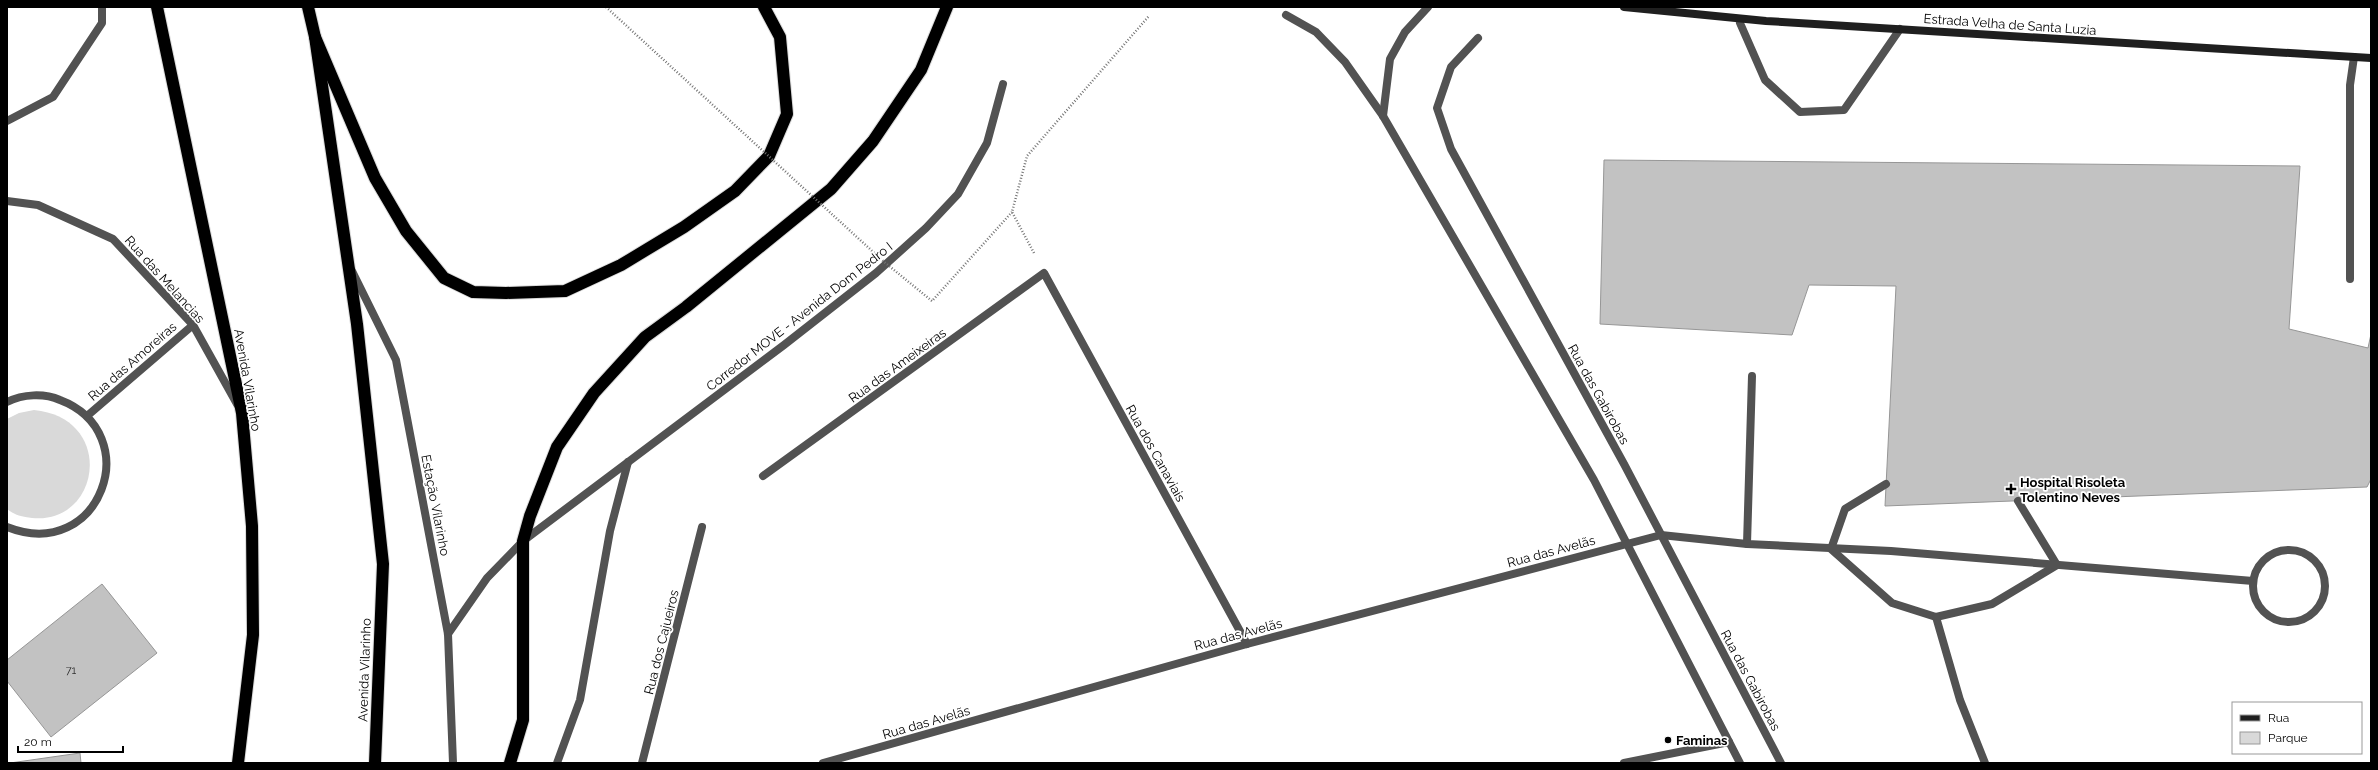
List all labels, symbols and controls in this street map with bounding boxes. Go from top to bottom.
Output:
street label: Estrada Velha de Santa Luzia [1923,11,2097,38]
street label: Rua das Melancias [122,233,208,326]
street label: Corredor MOVE - Avenida Dom Pedro I [703,239,895,394]
street label: Rua das Amoreiras [85,319,180,404]
street label: Rua das Ameixeiras [846,325,949,406]
street label: Avenida Vilarinho [231,328,264,433]
street label: Rua das Gabirobas [1565,342,1632,447]
street label: Rua dos Canaviais [1123,402,1188,504]
street label: Estação Vilarinho [418,453,453,557]
place label: Hospital Risoleta Tolentino Neves [2020,475,2126,505]
marker: Hospital Risoleta Tolentino Neves [2005,483,2017,495]
street label: Rua das Avelãs [1505,533,1597,570]
street label: Rua dos Cajueiros [641,588,682,696]
street label: Rua das Avelãs [1192,616,1284,653]
street label: Avenida Vilarinho [355,618,374,722]
street label: Rua das Gabirobas [1718,627,1783,733]
house number: 71 [66,664,77,677]
legend [2232,702,2362,754]
street label: Rua das Avelãs [881,703,972,742]
text: Rua [2268,711,2289,725]
scale bar [18,728,123,754]
text: Parque [2268,731,2308,745]
place label: Faminas [1676,733,1728,748]
text: 20 m [24,735,52,749]
marker: Faminas [1663,735,1673,745]

